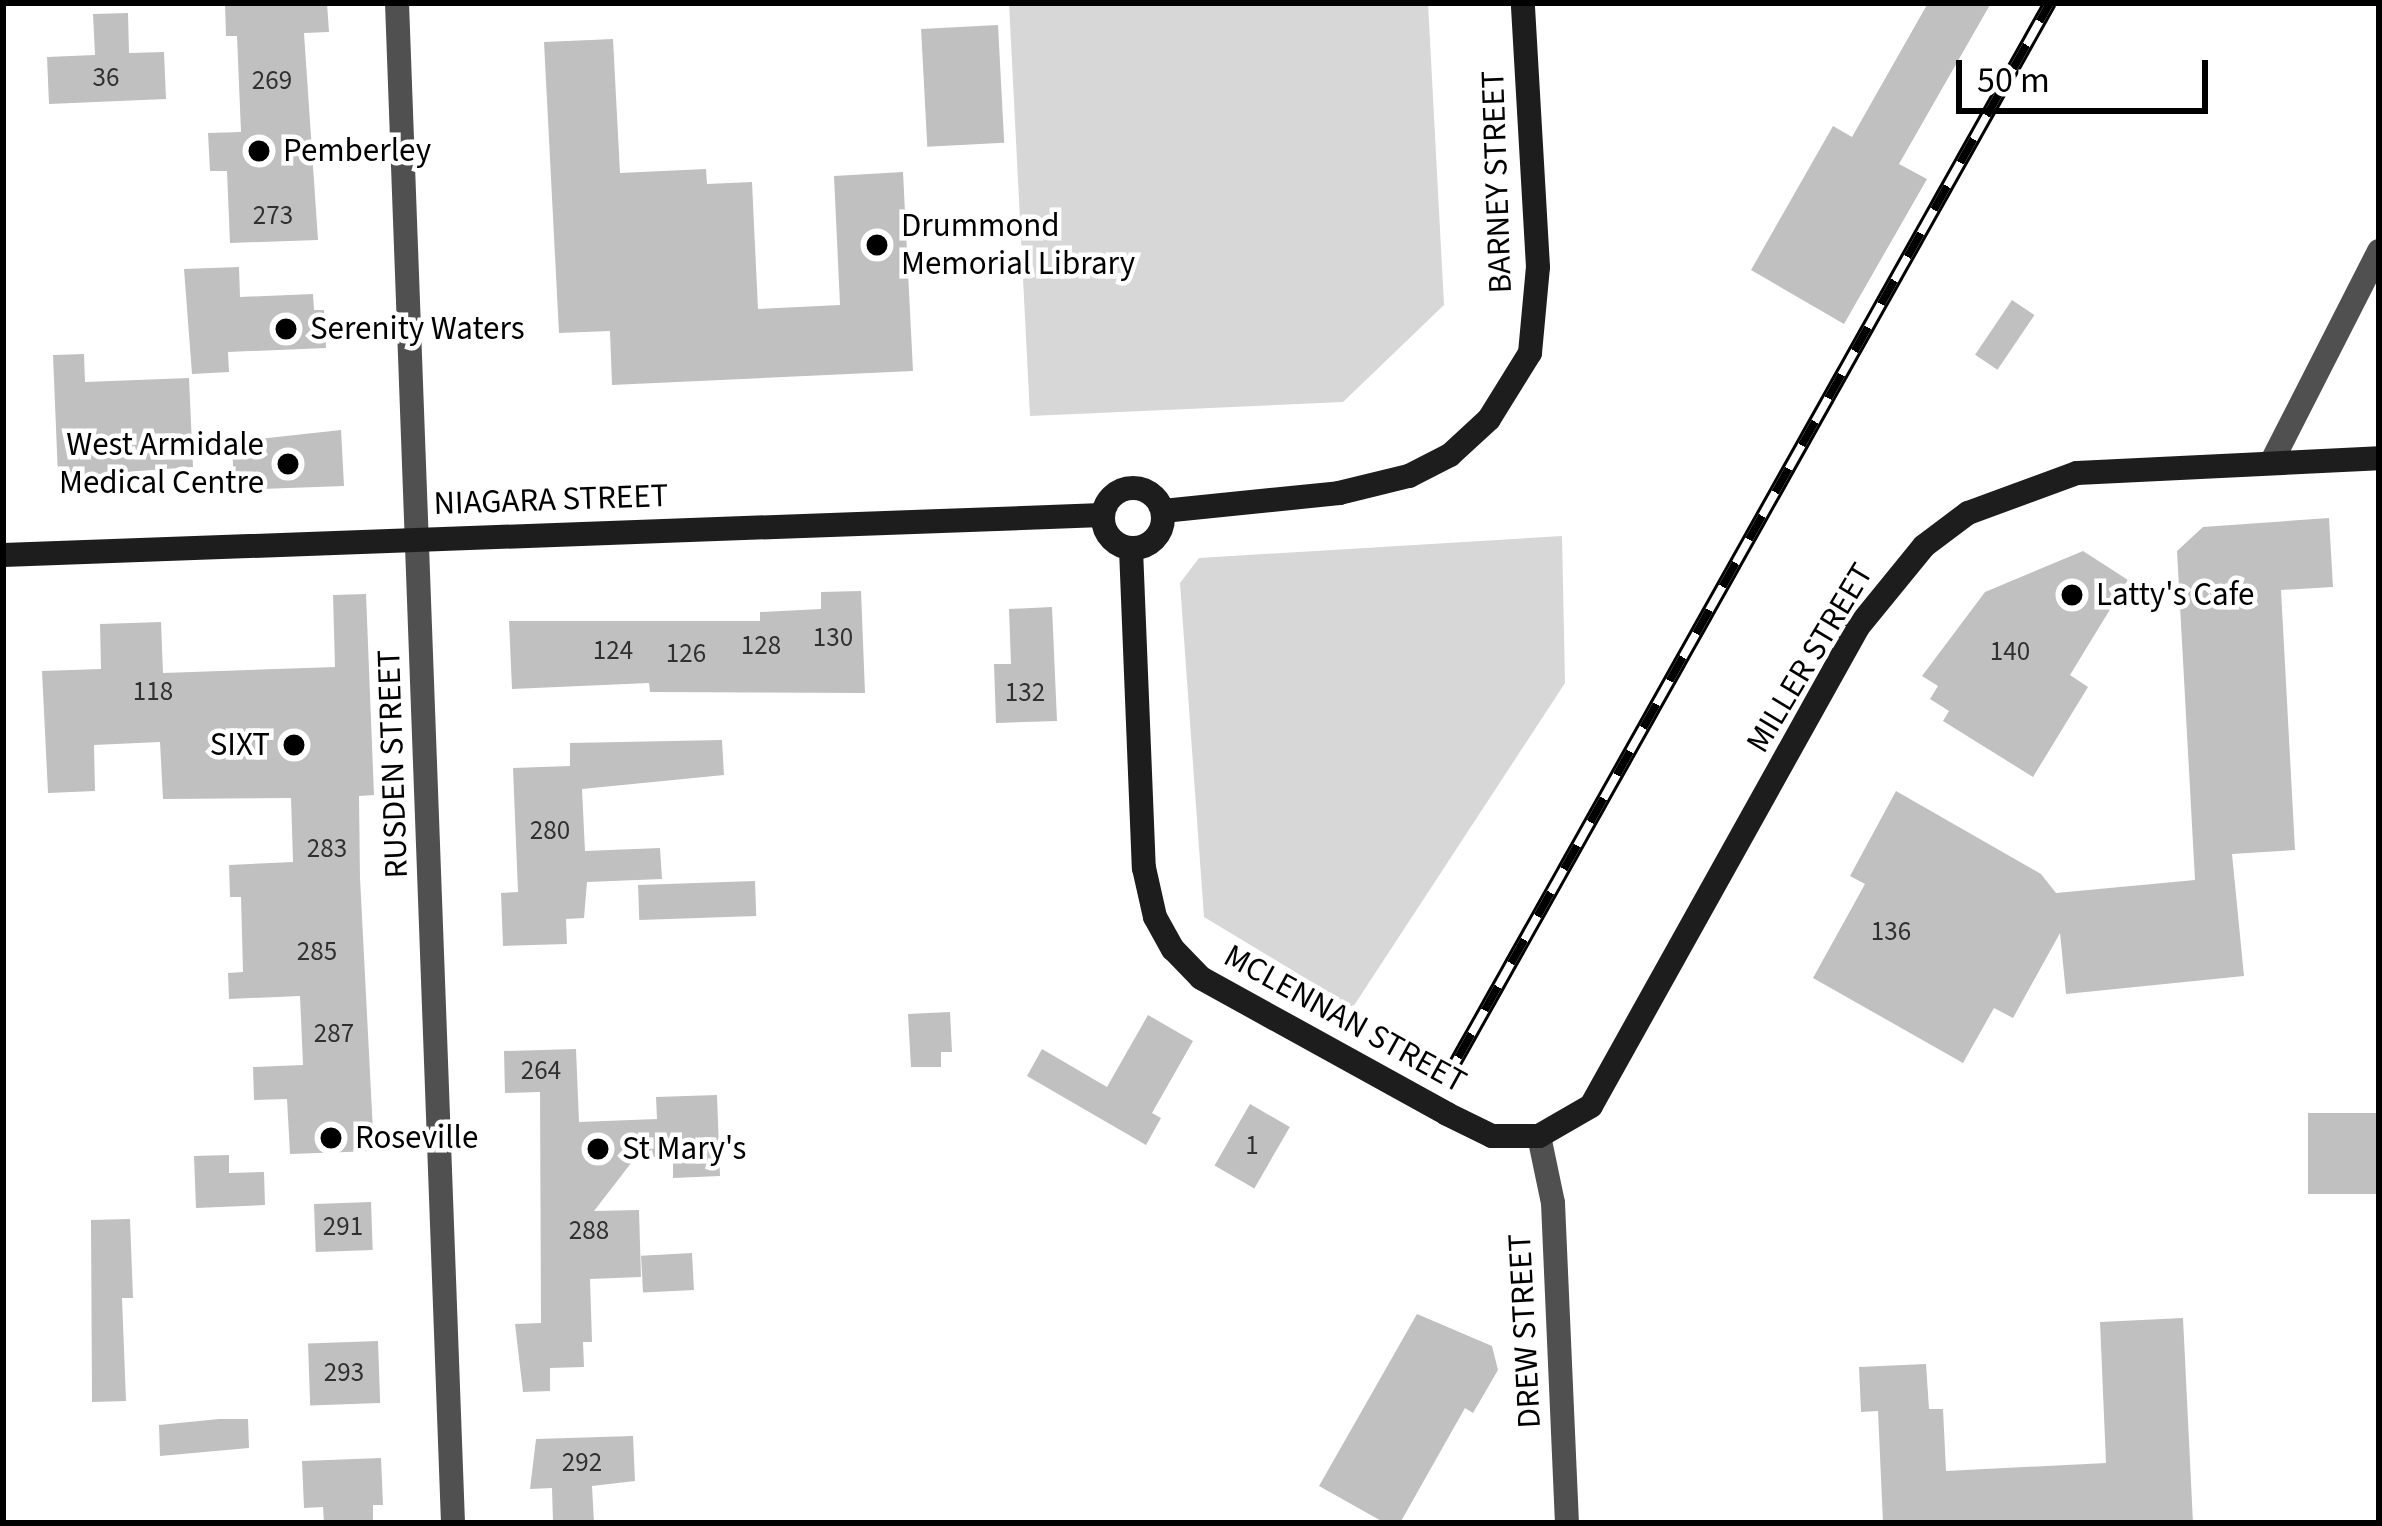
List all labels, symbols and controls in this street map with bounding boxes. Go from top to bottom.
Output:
scale bar [1962,36,2214,110]
text: 50 m [1977,55,2050,106]
house number: 36 [93,62,119,94]
house number: 269 [252,65,292,97]
street label: BARNEY STREET [1473,70,1521,294]
place label: Pemberley [283,131,431,171]
marker: Pemberley [246,138,272,164]
house number: 273 [253,200,293,232]
place label: Drummond Memorial Library [901,206,1135,284]
marker: Drummond Memorial Library [864,232,890,258]
place label: Serenity Waters [310,309,525,349]
marker: Serenity Waters [273,316,299,342]
place label: West Armidale Medical Centre [59,425,264,503]
marker: West Armidale Medical Centre [275,451,301,477]
street label: NIAGARA STREET [433,476,669,524]
street label: MILLER STREET [1738,556,1882,760]
place label: Latty's Cafe [2096,575,2254,615]
marker: Latty's Cafe [2059,582,2085,608]
house number: 130 [813,622,853,654]
house number: 128 [741,630,781,662]
house number: 124 [593,635,633,667]
house number: 140 [1990,636,2030,668]
house number: 126 [666,638,706,670]
street label: RUSDEN STREET [369,649,417,879]
house number: 118 [133,676,173,708]
house number: 132 [1005,677,1045,709]
place label: SIXT [210,725,270,765]
marker: SIXT [281,732,307,758]
house number: 280 [530,815,570,847]
house number: 283 [307,833,347,865]
house number: 136 [1871,916,1911,948]
house number: 285 [297,936,337,968]
street label: MCLENNAN STREET [1217,936,1473,1102]
house number: 287 [314,1018,354,1050]
house number: 264 [521,1055,561,1087]
place label: Roseville [355,1118,478,1158]
marker: Roseville [318,1125,344,1151]
place label: St Mary's [622,1129,746,1169]
house number: 1 [1245,1130,1259,1162]
marker: St Mary's [585,1136,611,1162]
house number: 291 [323,1211,363,1243]
house number: 288 [569,1215,609,1247]
street label: DREW STREET [1500,1233,1550,1429]
house number: 293 [324,1357,364,1389]
house number: 292 [562,1447,602,1479]

